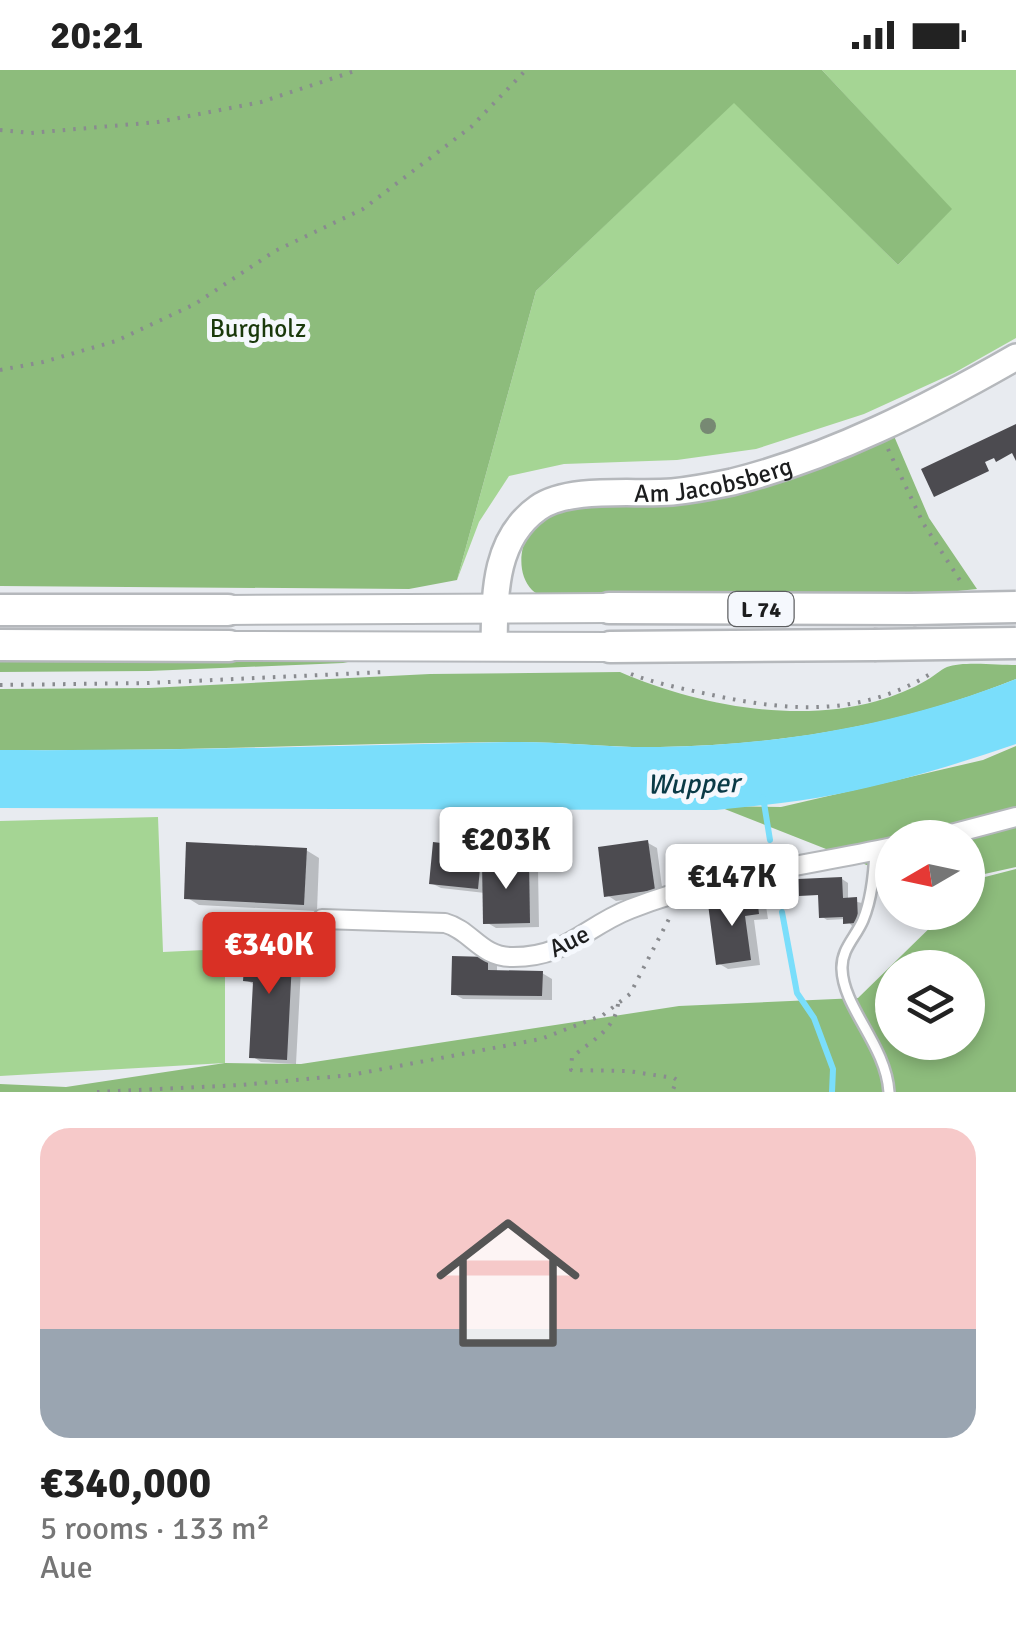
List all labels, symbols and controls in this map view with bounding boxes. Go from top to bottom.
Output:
text: 20:21 [50,12,143,59]
park label: Burgholz [210,313,306,344]
street label: Am Jacobsberg [634,450,796,508]
road number: L 74 [728,592,794,626]
water label: Wupper [647,766,743,802]
pin: €203K [436,807,576,892]
text: €203K [462,820,550,859]
north arrow [875,820,985,930]
map controls [875,820,985,1060]
pin: €147K [662,844,802,929]
text: €147K [688,857,776,896]
pin: €340K [199,912,339,997]
street label: Aue [544,918,594,964]
text: €340K [225,925,313,964]
button: layers [875,950,985,1060]
icon: home [418,1193,598,1373]
text: €340,000 [40,1458,211,1509]
text: 5 rooms · 133 m² [40,1509,270,1548]
text: Aue [40,1548,93,1587]

